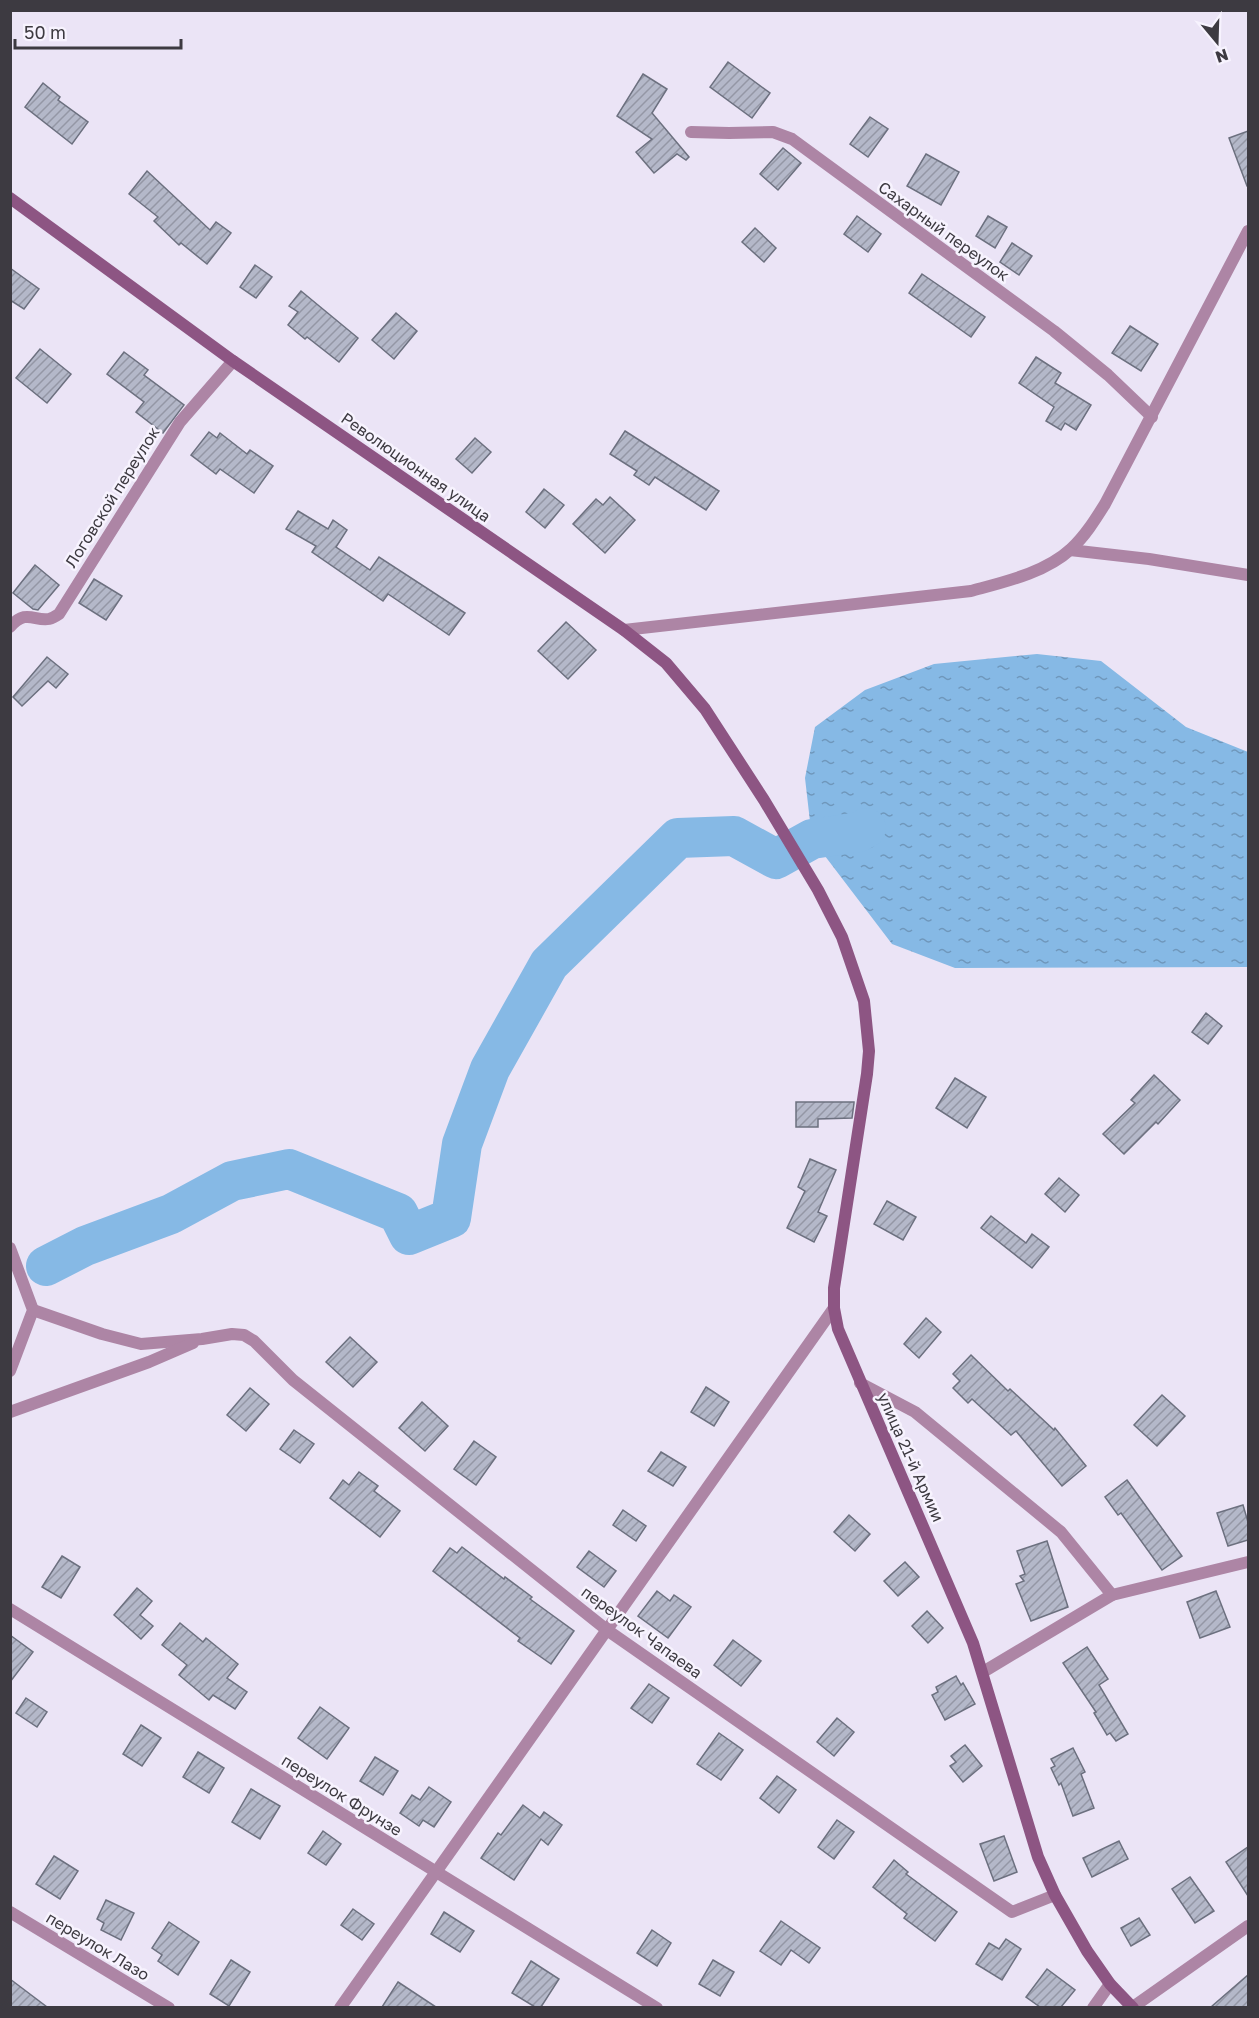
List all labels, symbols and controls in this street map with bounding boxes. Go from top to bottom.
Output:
scale bar [15,12,182,50]
north arrow [1187,12,1247,72]
text: 50 m [24,21,66,43]
text: N [1213,45,1231,68]
street label: Сахарный переулок [875,177,1013,285]
street label: Революционная улица [337,408,495,526]
street label: Логовской переулок [61,423,163,571]
street label: улица 21-й Армии [874,1389,948,1525]
street label: переулок Чапаева [578,1582,706,1682]
street label: переулок Фрунзе [278,1750,406,1840]
street label: переулок Лазо [43,1907,153,1985]

